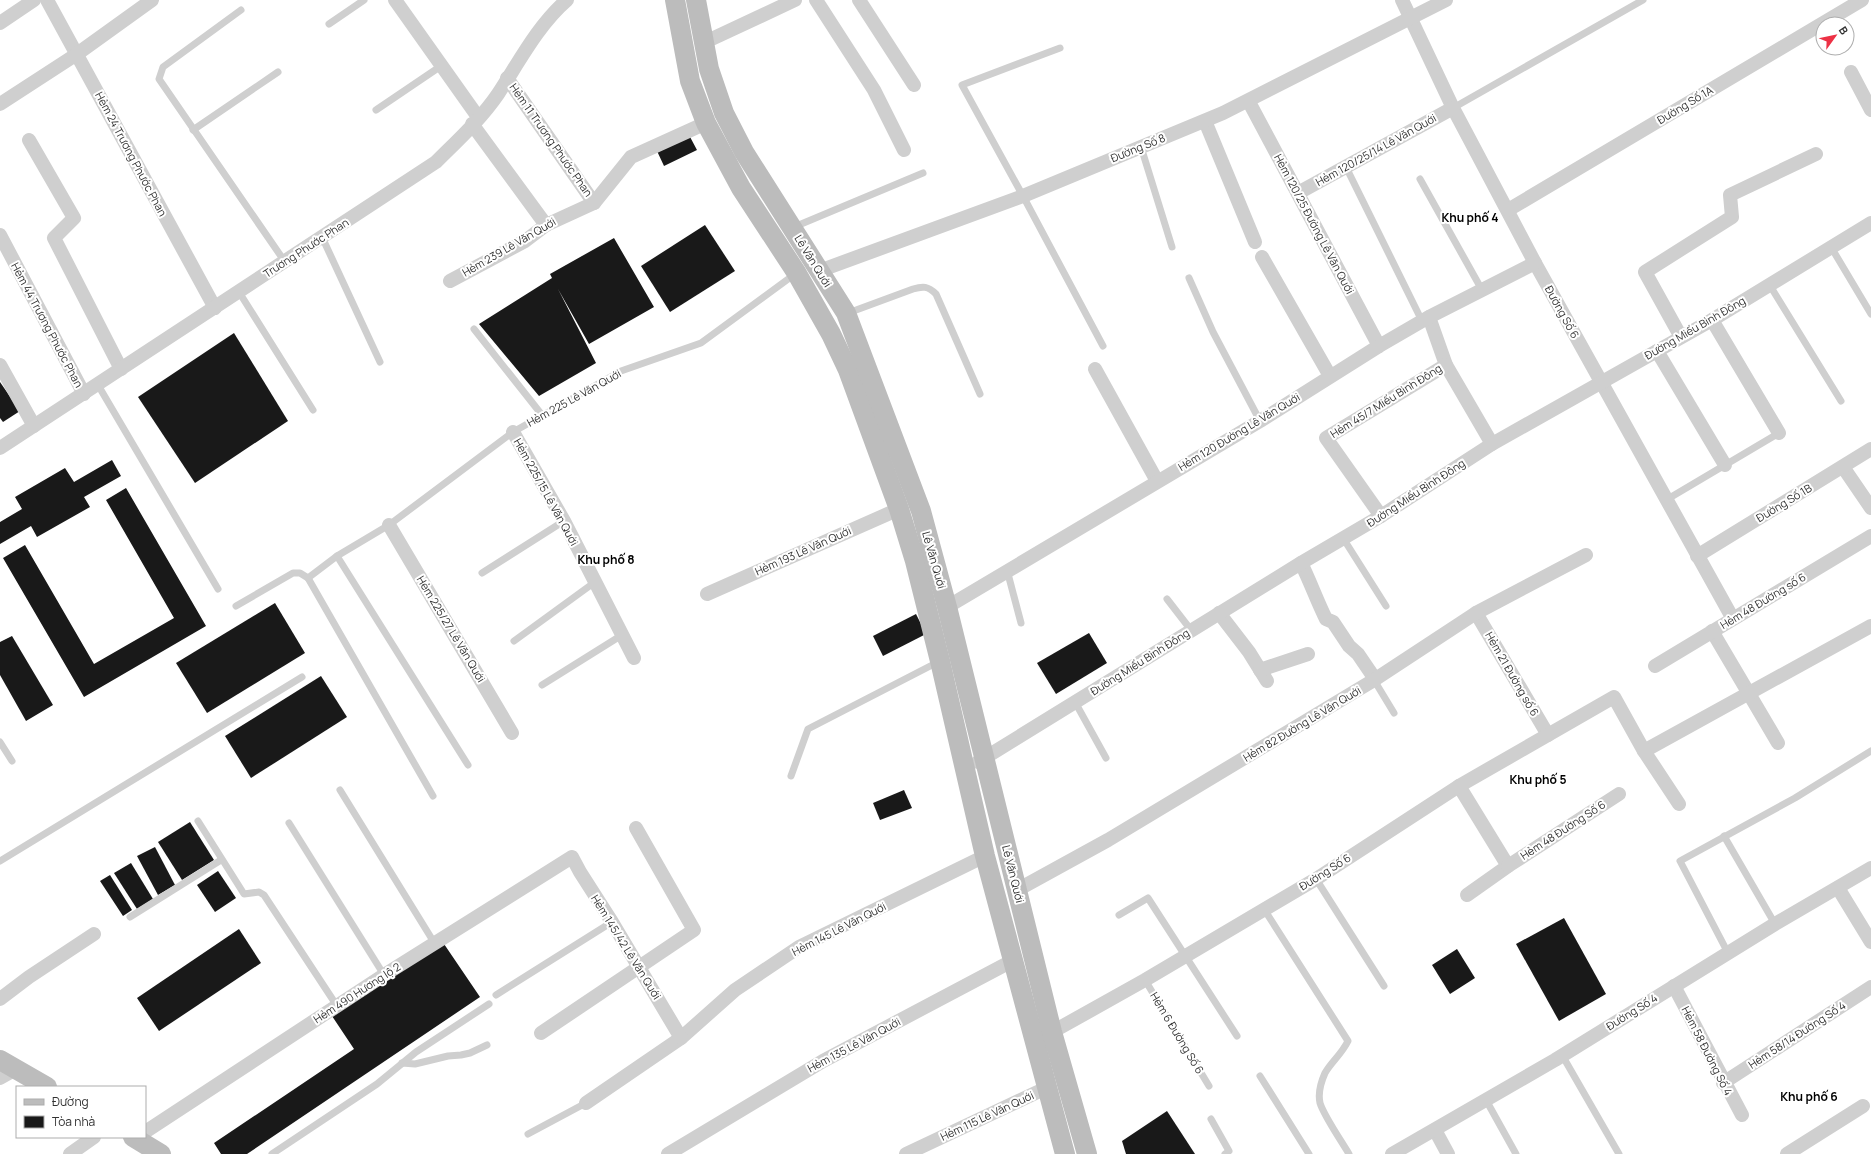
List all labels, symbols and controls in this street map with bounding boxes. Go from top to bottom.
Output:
north arrow [1815,16,1855,56]
text: B [1836,23,1852,37]
street label: Hẻm 11 Trương Phước Phan [507,80,596,199]
street label: Đường Số 1A [1654,82,1715,127]
street label: Hẻm 24 Trương Phước Phan [92,89,171,219]
street label: Hẻm 120/25/14 Lê Văn Quới [1313,110,1439,189]
street label: Đường Số 8 [1108,130,1167,165]
street label: Hẻm 120/25 Đường Lê Văn Quới [1271,151,1358,296]
district label: Khu phố 4 [1441,209,1499,226]
street label: Trương Phước Phan [260,214,351,281]
street label: Hẻm 239 Lê Văn Quới [459,214,558,280]
street label: Lê Văn Quới [791,232,835,290]
street label: Hẻm 44 Trương Phước Phan [8,260,87,390]
street label: Đường Số 6 [1542,283,1583,341]
street label: Đường Miếu Bình Đông [1642,293,1748,363]
street label: Hẻm 45/7 Miếu Bình Đông [1327,360,1444,441]
street label: Hẻm 225 Lê Văn Quới [524,365,624,430]
street label: Hẻm 120 Đường Lê Văn Quới [1175,389,1303,474]
street label: Hẻm 225/15 Lê Văn Quới [511,435,582,548]
street label: Đường Miếu Bình Đông [1364,455,1468,530]
street label: Đường Số 1B [1753,480,1815,525]
street label: Hẻm 193 Lê Văn Quới [752,523,853,579]
street label: Lê Văn Quới [919,529,950,590]
district label: Khu phố 8 [577,551,635,568]
street label: Hẻm 48 Đường số 6 [1717,569,1809,632]
street label: Hẻm 225/27 Lê Văn Quới [414,573,489,685]
street label: Đường Miếu Bình Đông [1087,625,1192,698]
street label: Hẻm 21 Đường số 6 [1482,629,1543,719]
street label: Hẻm 82 Đường Lê Văn Quới [1240,682,1364,765]
district label: Khu phố 5 [1510,771,1566,788]
street label: Hẻm 48 Đường Số 6 [1517,796,1608,863]
street label: Lê Văn Quới [999,843,1028,904]
street label: Đường Số 6 [1296,850,1353,893]
street label: Hẻm 145/42 Lê Văn Quới [588,892,665,1002]
street label: Hẻm 145 Lê Văn Quới [789,898,888,959]
street label: Hẻm 490 Hương lộ 2 [310,959,403,1026]
street label: Hẻm 6 Đường Số 6 [1147,989,1208,1076]
street label: Đường Số 4 [1603,990,1660,1033]
street label: Hẻm 58/14 Đường Số 4 [1745,997,1848,1072]
street label: Hẻm 58 Đường Số 4 [1678,1004,1736,1098]
street label: Hẻm 135 Lê Văn Quới [805,1014,903,1075]
legend [16,1086,146,1138]
street label: Hẻm 115 Lê Văn Quới [938,1087,1036,1144]
district label: Khu phố 6 [1780,1088,1838,1105]
text: Đường [52,1093,89,1110]
text: Tòa nhà [52,1113,95,1130]

